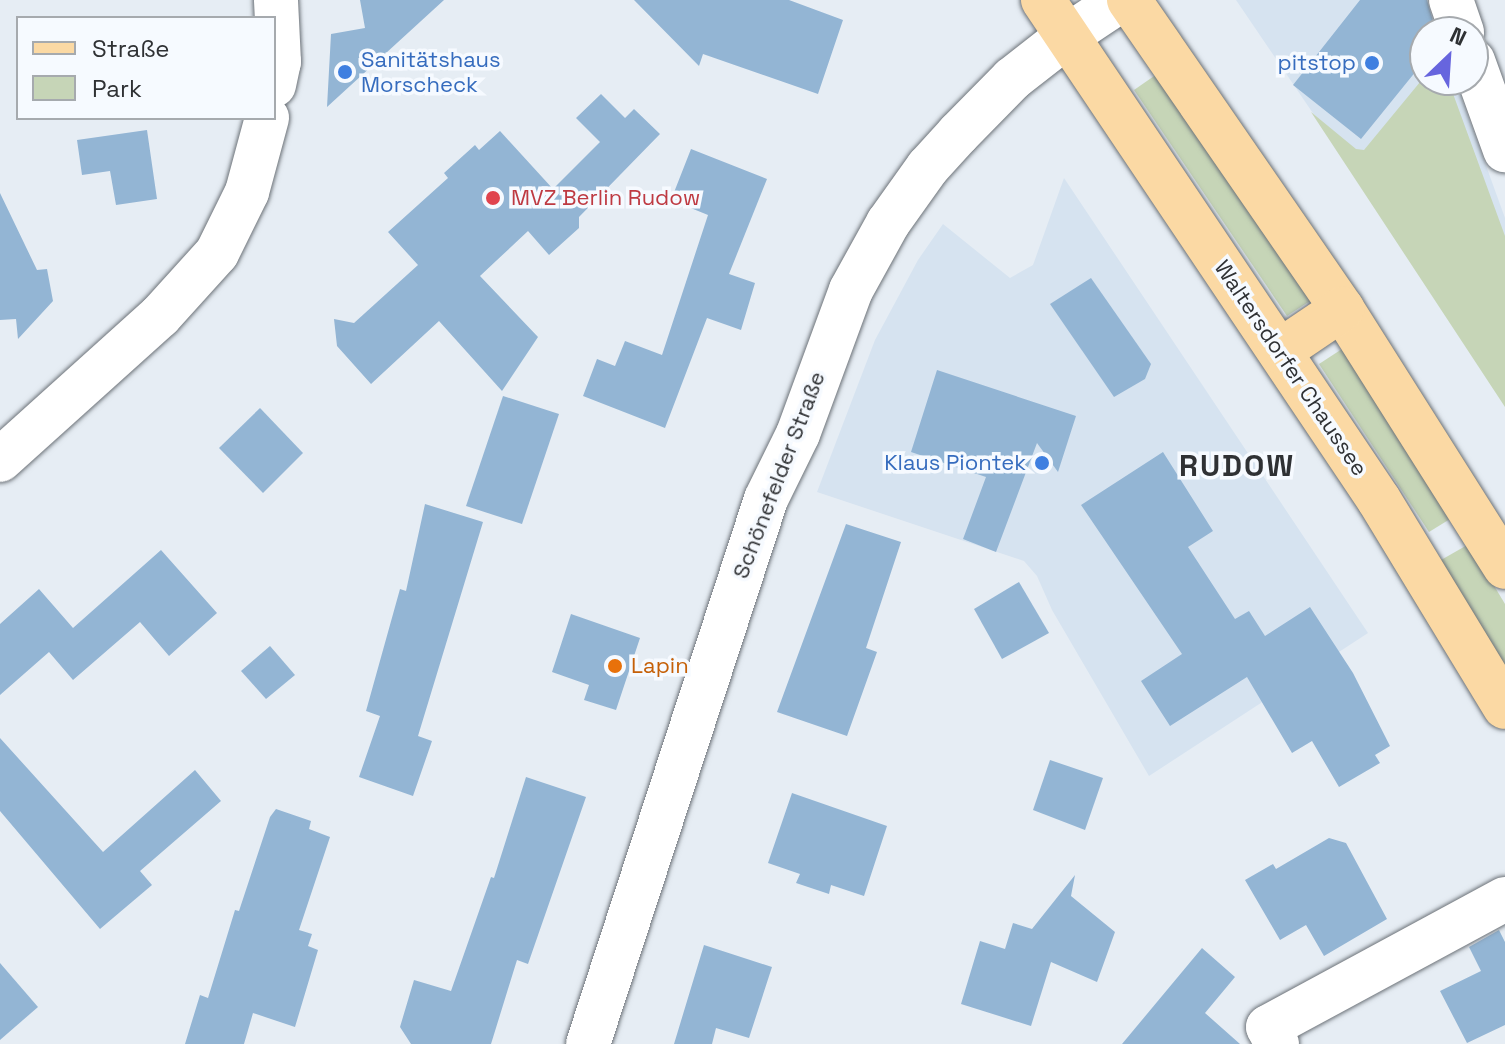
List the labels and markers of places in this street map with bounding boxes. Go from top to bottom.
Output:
place label: Sanitätshaus Morscheck [361,46,501,98]
place label: pitstop [1277,50,1356,76]
marker: pitstop [1363,54,1381,72]
marker: Sanitätshaus Morscheck [336,63,354,81]
place label: MVZ Berlin Rudow [511,185,700,211]
marker: MVZ Berlin Rudow [482,187,504,209]
place label: Klaus Piontek [884,450,1026,476]
marker: Klaus Piontek [1033,454,1051,472]
place label: Lapin [631,653,689,679]
marker: Lapin [606,657,624,675]

